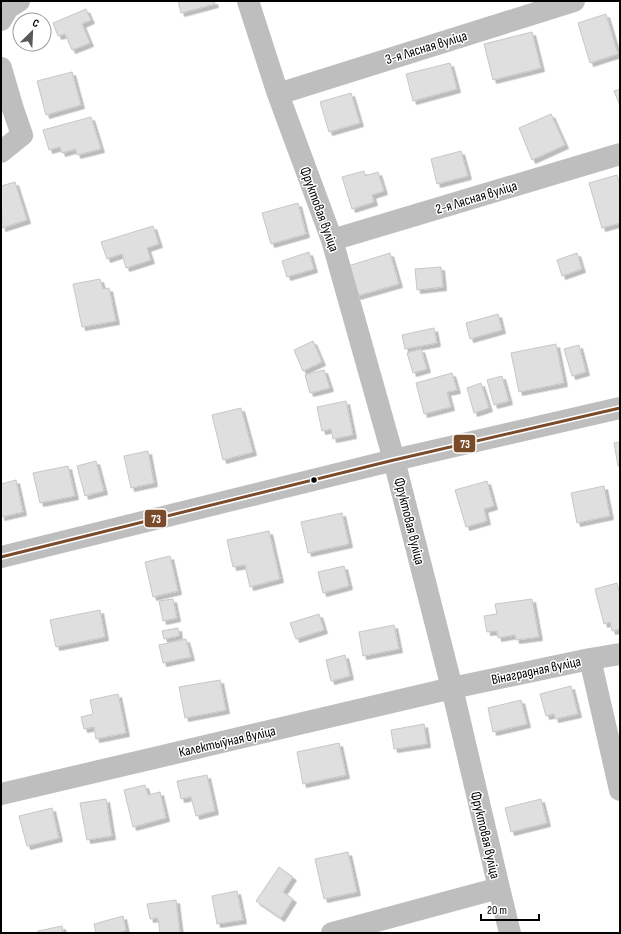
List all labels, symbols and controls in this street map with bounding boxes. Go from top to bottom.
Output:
north arrow [12,12,52,52]
text: С [31,16,41,31]
street label: 3-я Лясная вуліца [383,27,469,68]
street label: Фруктовая вуліца [296,164,343,254]
street label: 2-я Лясная вуліца [433,177,519,218]
line badge: 73 [453,434,476,453]
text: 73 [460,438,470,451]
unlabelled marker [309,475,319,485]
street label: Фруктовая вуліца [391,476,429,566]
line badge: 73 [144,509,167,528]
text: 73 [151,513,161,526]
street label: Вінаградная вуліца [490,653,582,688]
street label: Калектыўная вуліца [177,722,277,761]
street label: Фруктовая вуліца [467,790,504,880]
scale bar [481,896,539,922]
text: 20 m [487,903,507,918]

